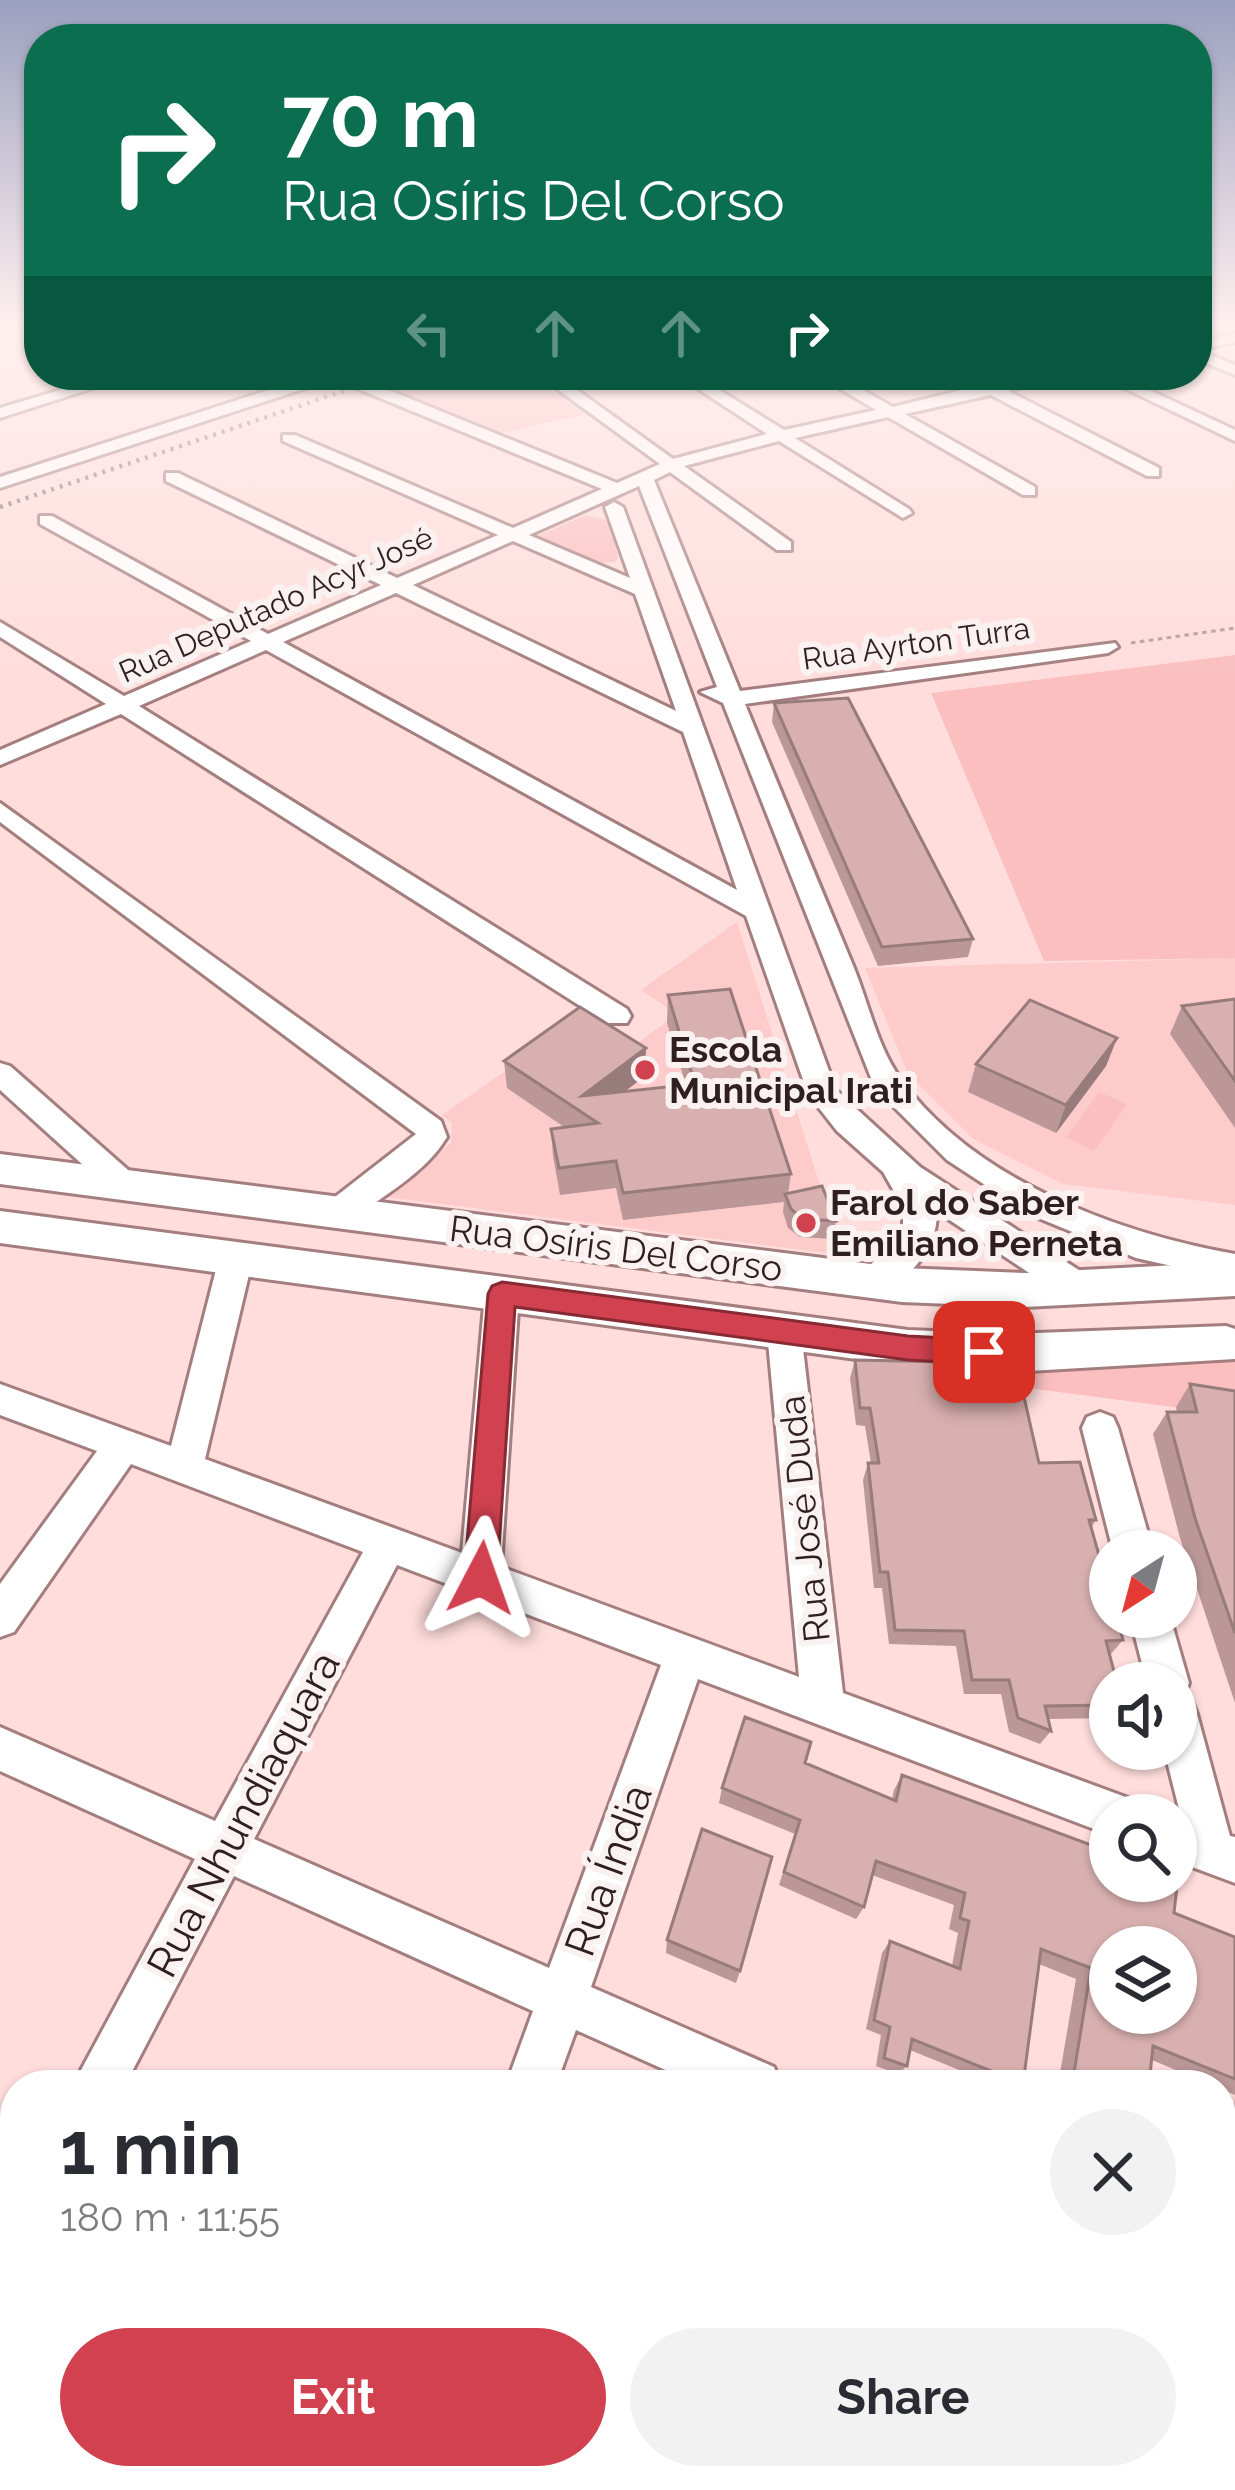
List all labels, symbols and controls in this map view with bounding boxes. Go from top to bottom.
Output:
text: 70 m [282,68,479,167]
icon: right [84,72,240,228]
text: Rua Osíris Del Corso [282,169,785,233]
icon: left [396,300,462,366]
icon: ahead [522,300,588,366]
icon: ahead [648,300,714,366]
icon: right [774,300,840,366]
street label: Rua Deputado Acyr José [114,520,438,690]
street label: Rua Ayrton Turra [800,610,1032,677]
place label: Escola Municipal Irati [669,1028,913,1111]
marker: Escola Municipal Irati [632,1057,658,1083]
place label: Farol do Saber Emiliano Perneta [830,1181,1123,1264]
street label: Rua Osíris Del Corso [447,1207,785,1289]
marker: Farol do Saber Emiliano Perneta [793,1210,819,1236]
pin [933,1301,1035,1403]
icon: arrive [951,1319,1017,1385]
street label: Rua José Duda [770,1394,838,1644]
position arrow [418,1515,544,1641]
north arrow [1089,1530,1197,1638]
map controls [1089,1530,1197,2034]
street label: Rua Nhundiaquara [137,1643,350,1985]
button: sound [1089,1662,1197,1770]
street label: Rua Índia [555,1778,662,1963]
button: search [1089,1794,1197,1902]
button: layers [1089,1926,1197,2034]
text: 1 min [60,2106,242,2191]
button: close [1050,2109,1176,2235]
text: 180 m · 11:55 [60,2194,280,2240]
button: Exit [60,2328,606,2466]
button: Share [630,2328,1176,2466]

